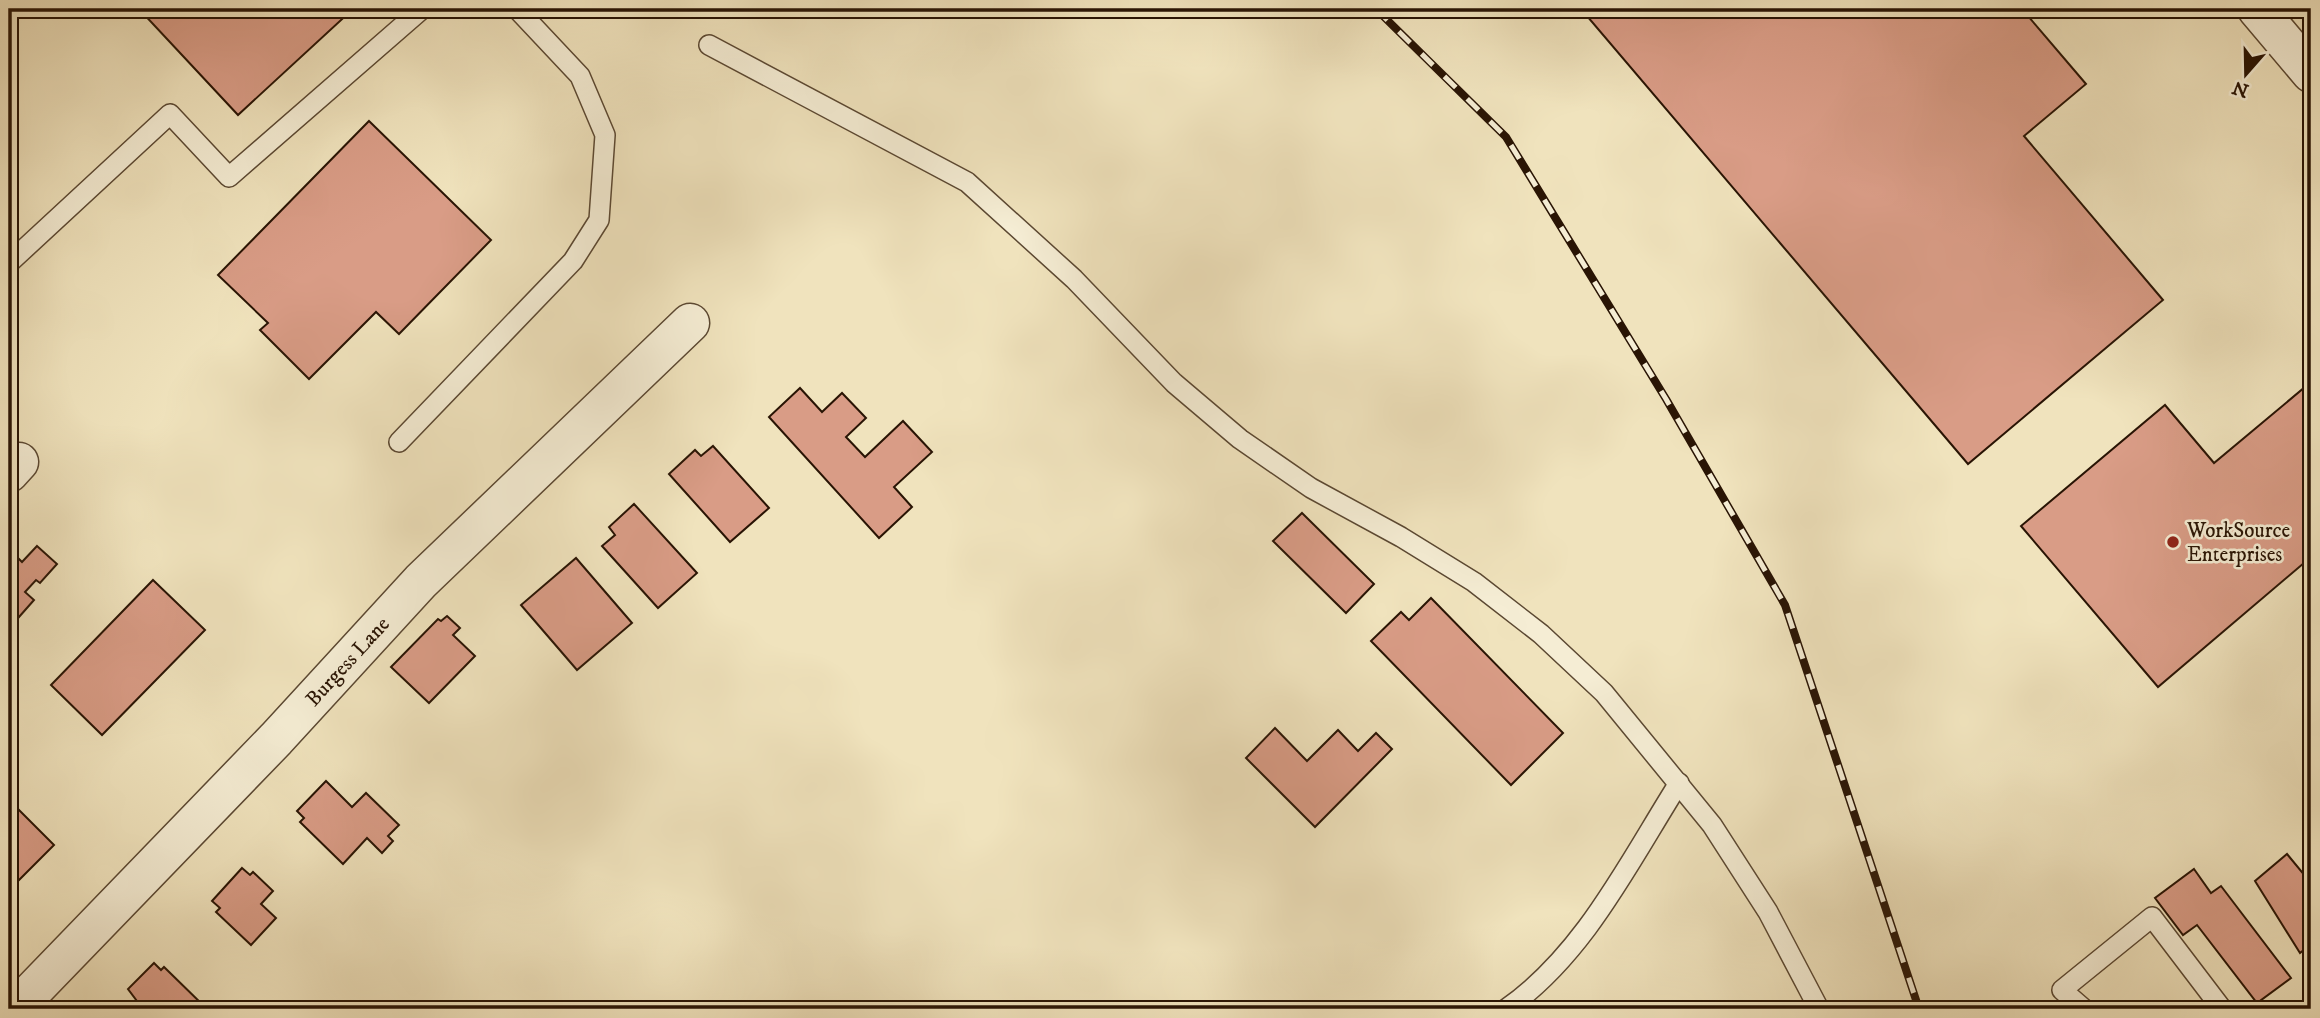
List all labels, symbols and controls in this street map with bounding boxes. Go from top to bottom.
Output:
north arrow [2212,38,2282,108]
text: N [2229,75,2252,102]
place label: WorkSource Enterprises [2186,518,2291,568]
marker: WorkSource Enterprises [2165,534,2181,550]
street label: Burgess Lane [300,612,396,712]

